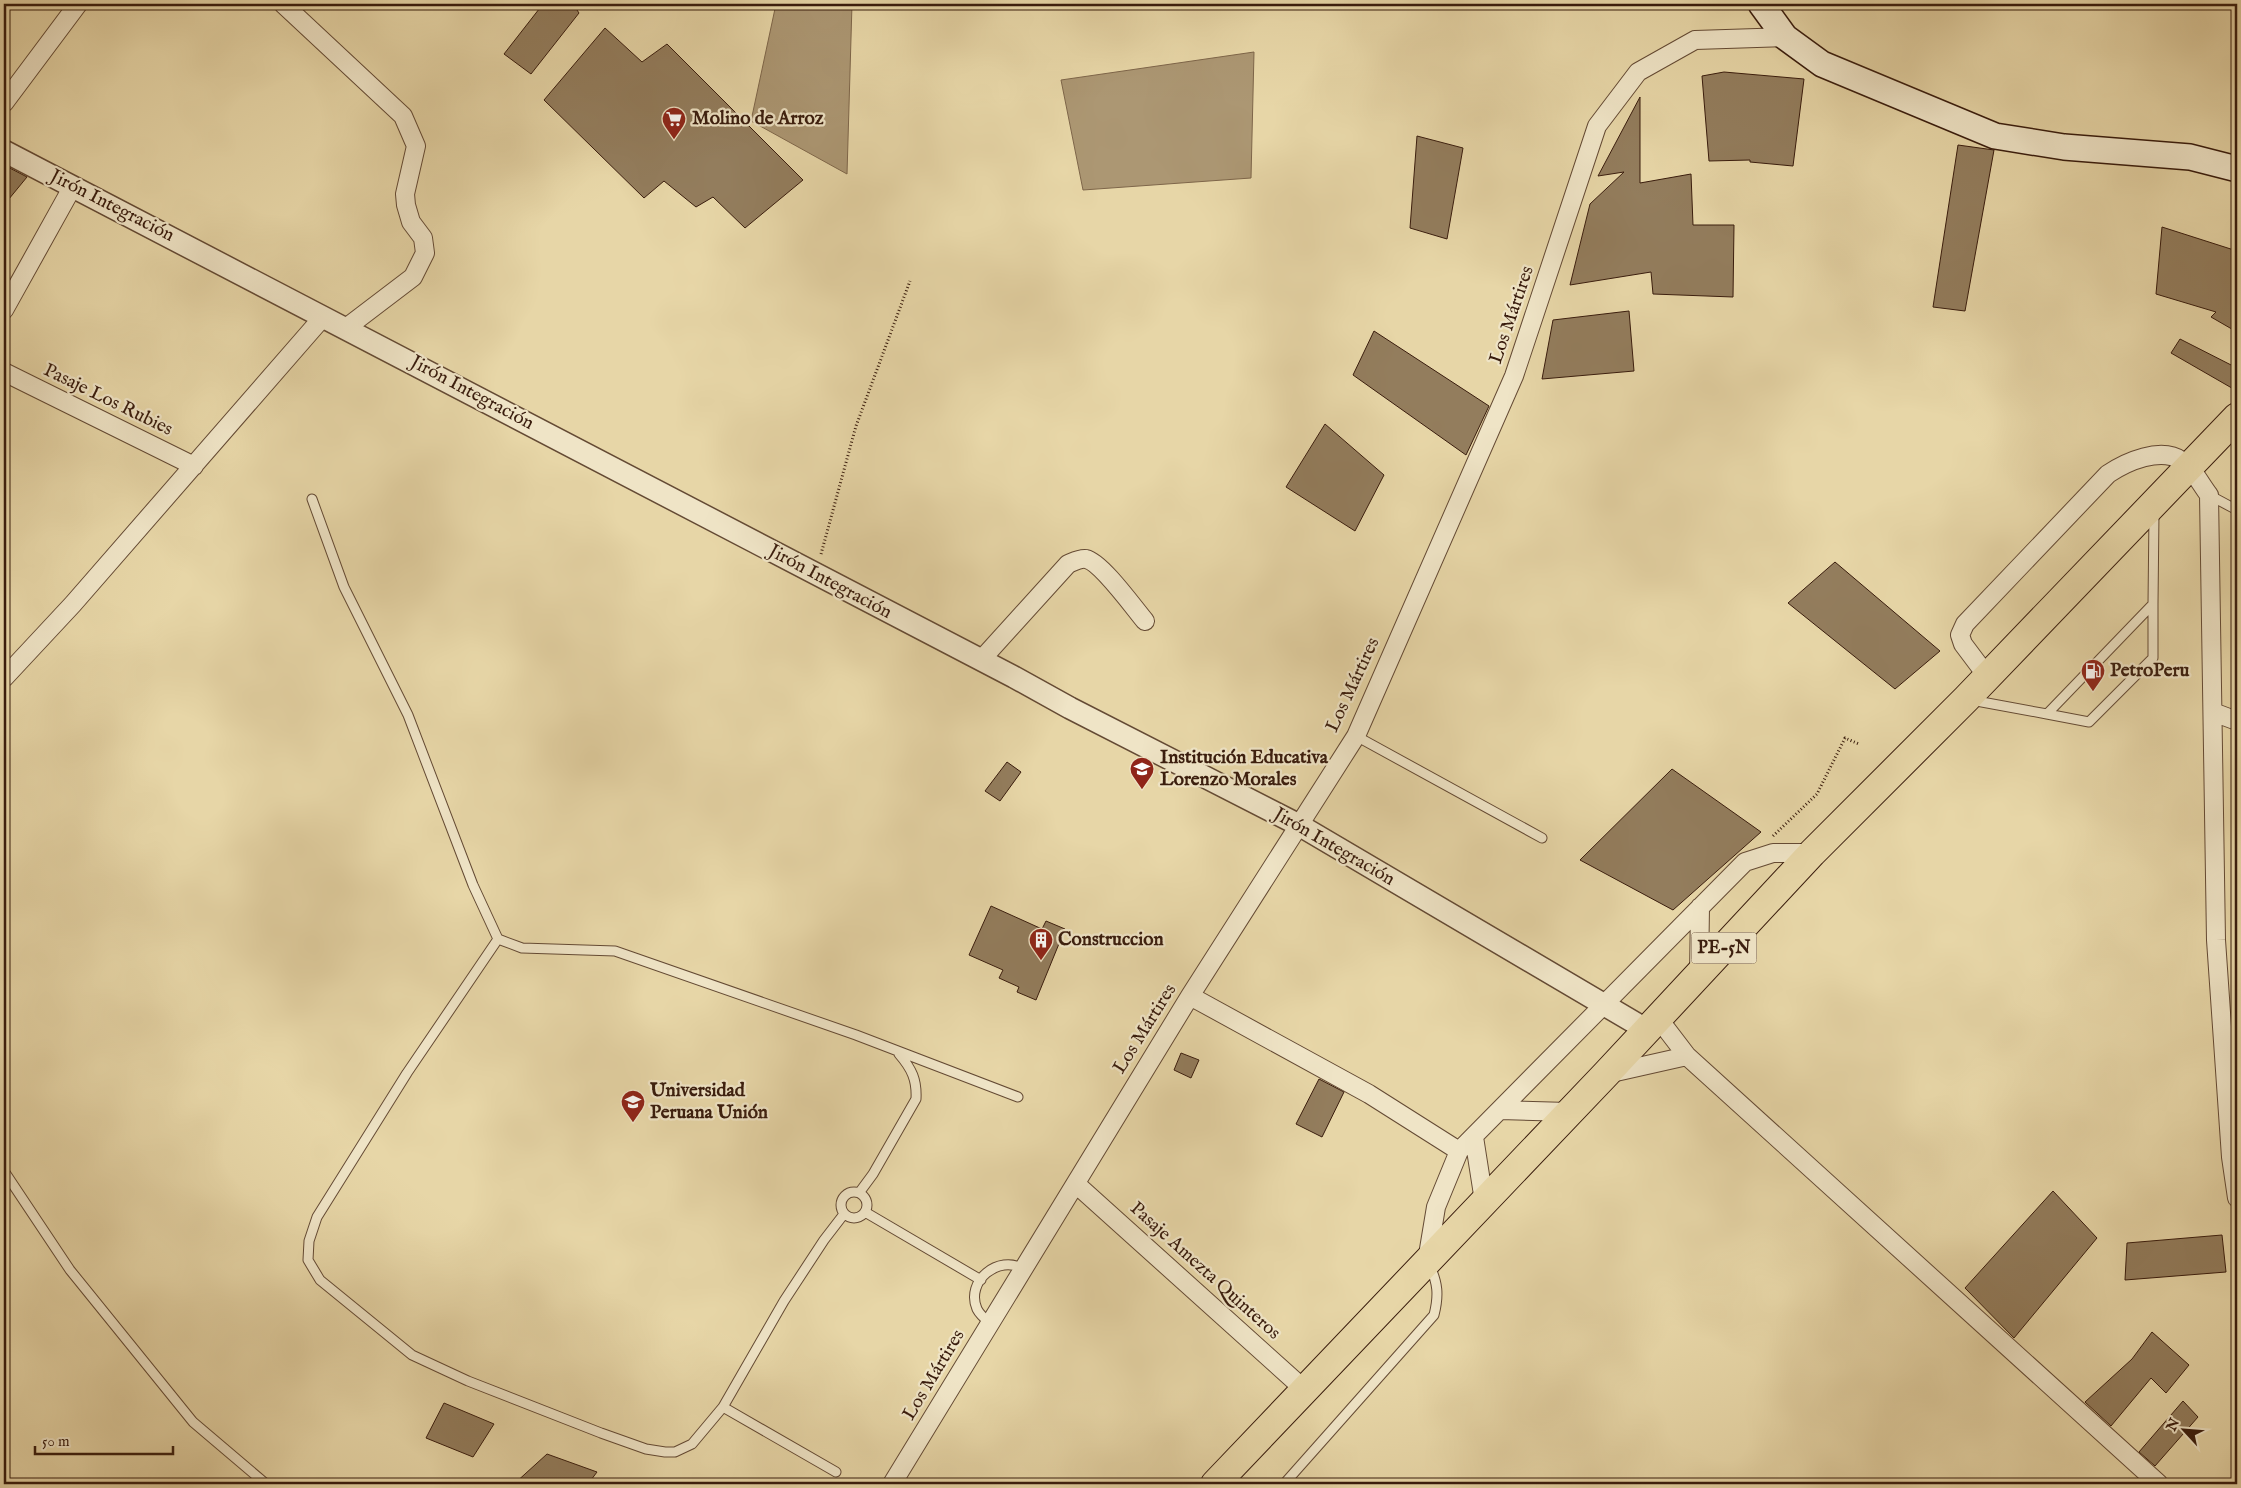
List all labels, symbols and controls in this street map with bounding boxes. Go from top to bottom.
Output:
supermarket icon: Molino de Arroz [661,106,687,140]
place label: Molino de Arroz [692,107,824,131]
street label: Jirón Integración [44,163,178,248]
street label: Los Mártires [1484,263,1540,367]
street label: Jirón Integración [404,349,538,436]
street label: Pasaje Los Rubies [39,358,177,442]
street label: Jirón Integración [762,538,896,625]
street label: Los Mártires [1321,634,1385,736]
fuel station icon: PetroPeru [2080,658,2106,692]
place label: PetroPeru [2110,659,2189,683]
place label: Institución Educativa Lorenzo Morales [1160,746,1329,792]
school or university icon: Institución Educativa Lorenzo Morales [1129,756,1155,790]
street label: Jirón Integración [1267,801,1399,892]
building icon: Construccion [1028,927,1054,961]
place label: Construccion [1058,928,1164,952]
road number: PE-5N [1692,932,1756,964]
street label: Los Mártires [1108,979,1182,1079]
place label: Universidad Peruana Unión [649,1079,768,1125]
school or university icon: Universidad Peruana Unión [620,1089,646,1123]
street label: Pasaje Amezta Quinteros [1125,1197,1285,1345]
street label: Los Mártires [897,1325,971,1425]
north arrow [2158,1406,2208,1456]
text: N [2162,1415,2184,1435]
scale bar [35,1423,172,1455]
text: 50 m [42,1432,70,1451]

